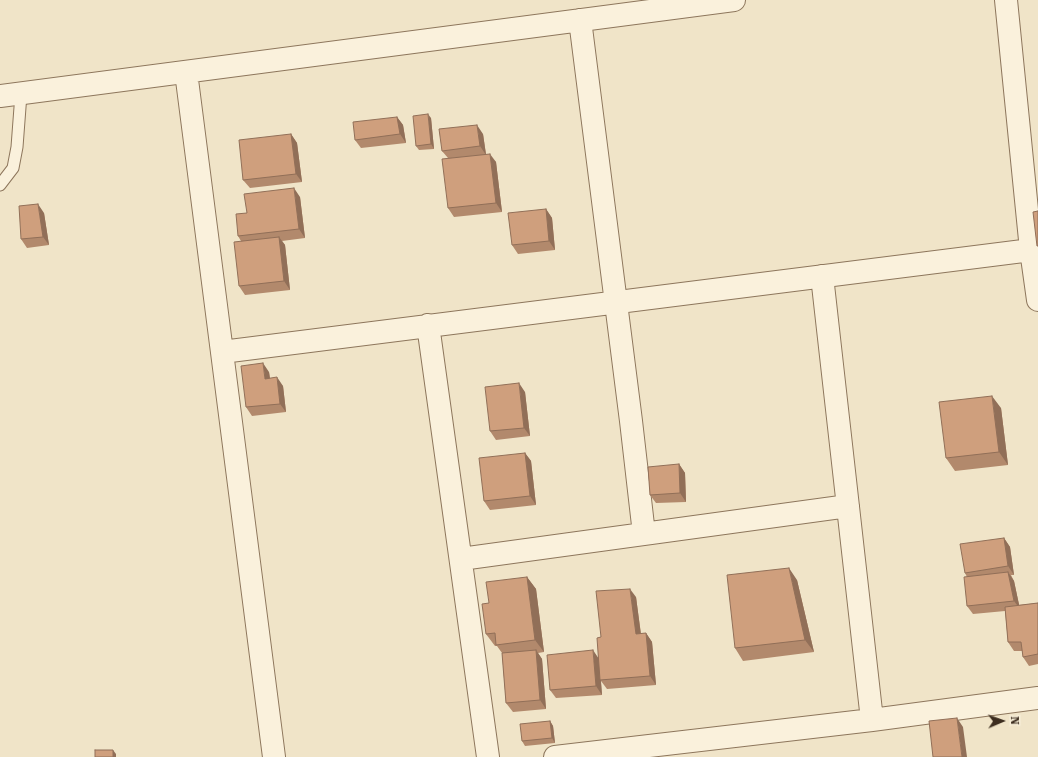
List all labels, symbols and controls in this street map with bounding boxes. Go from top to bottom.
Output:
north arrow [982,701,1022,741]
text: N [1008,716,1021,725]

